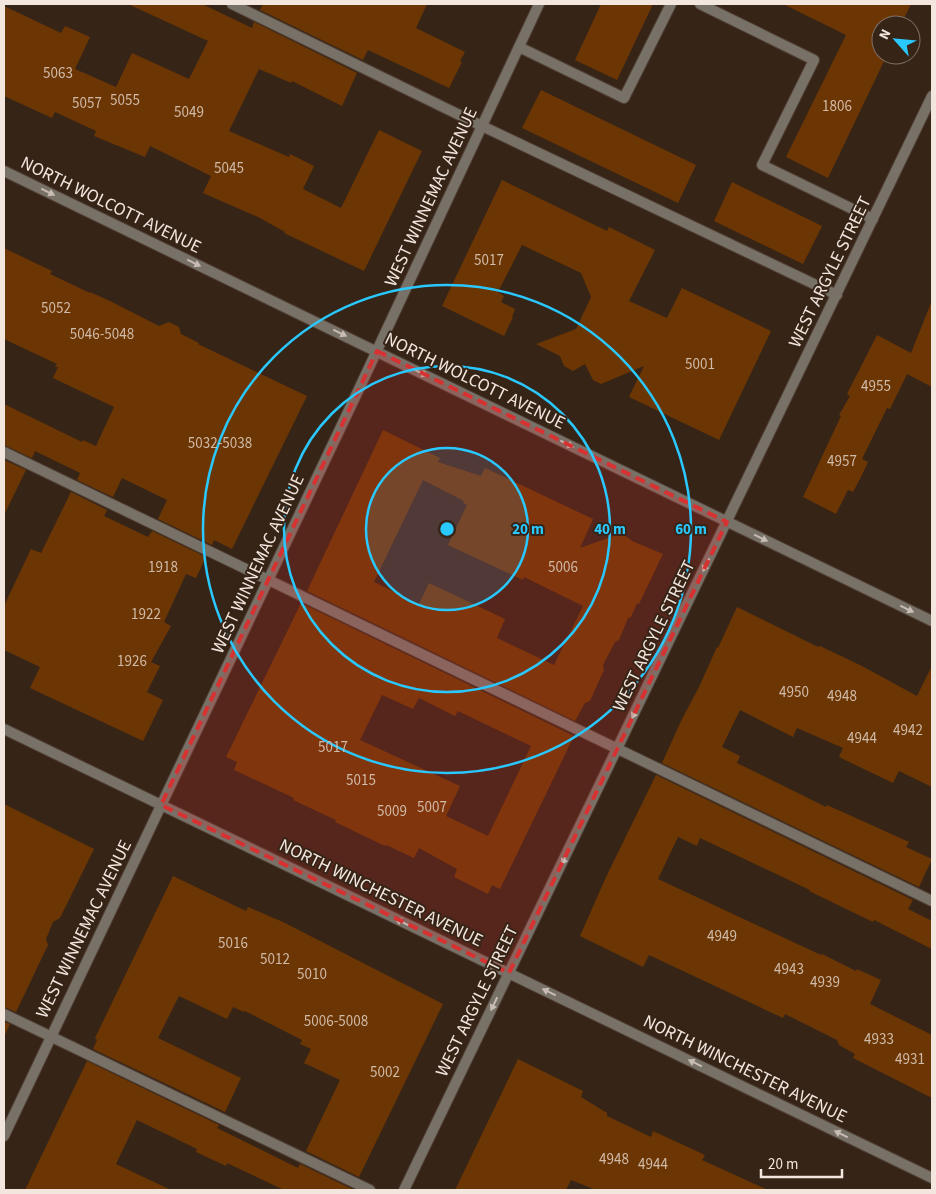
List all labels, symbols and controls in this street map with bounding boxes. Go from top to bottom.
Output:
north arrow [871,15,921,65]
text: N [874,26,896,43]
house number: 5063 [43,63,73,84]
house number: 5055 [110,90,140,111]
house number: 5057 [72,93,102,114]
house number: 1806 [822,96,852,117]
house number: 5049 [174,102,204,123]
street label: WEST WINNEMAC AVENUE [378,103,484,291]
street label: NORTH WOLCOTT AVENUE [17,150,205,260]
house number: 5045 [214,158,244,179]
one-way arrow [41,189,55,197]
street label: WEST ARGYLE STREET [783,192,878,352]
house number: 5017 [474,250,504,271]
one-way arrow [187,259,201,267]
house number: 5052 [41,298,71,319]
house number: 5046-5048 [70,324,134,345]
street label: NORTH WOLCOTT AVENUE [381,326,569,436]
one-way arrow [333,329,348,338]
house number: 5001 [685,354,715,375]
one-way arrow [414,369,428,377]
house number: 4955 [861,376,891,397]
house number: 5032-5038 [188,433,252,454]
one-way arrow [560,440,574,448]
house number: 4957 [827,451,857,472]
street label: WEST WINNEMAC AVENUE [205,470,311,658]
text: 20 m [512,519,544,540]
text: 40 m [594,519,626,540]
text: 60 m [675,519,707,540]
centre of rings [438,520,456,538]
one-way arrow [753,533,768,542]
street label: WEST ARGYLE STREET [607,556,702,716]
house number: 1918 [148,557,178,578]
house number: 5006 [548,557,578,578]
one-way arrow [702,558,710,573]
house number: 1922 [131,604,161,625]
one-way arrow [900,605,914,613]
house number: 1926 [117,651,147,672]
house number: 4950 [779,682,809,703]
house number: 4948 [827,686,857,707]
one-way arrow [631,705,639,719]
house number: 4942 [893,720,923,741]
house number: 4944 [847,728,877,749]
house number: 5017 [318,737,348,758]
house number: 5015 [346,770,376,791]
house number: 5007 [417,797,447,818]
house number: 5009 [377,801,407,822]
street label: NORTH WINCHESTER AVENUE [275,833,487,953]
street label: WEST WINNEMAC AVENUE [30,836,138,1022]
one-way arrow [560,851,568,865]
one-way arrow [395,917,409,925]
street label: WEST ARGYLE STREET [430,921,525,1081]
house number: 4949 [707,926,737,947]
house number: 5016 [218,933,248,954]
house number: 5012 [260,949,290,970]
house number: 4943 [774,959,804,980]
house number: 5010 [297,964,327,985]
house number: 4939 [810,972,840,993]
one-way arrow [542,988,556,996]
one-way arrow [490,997,498,1011]
street label: NORTH WINCHESTER AVENUE [639,1009,851,1129]
house number: 5006-5008 [304,1011,368,1032]
house number: 4933 [864,1029,894,1050]
house number: 4931 [895,1049,925,1070]
one-way arrow [688,1059,702,1067]
house number: 5002 [370,1062,400,1083]
one-way arrow [834,1130,848,1138]
scale bar [761,1146,842,1178]
house number: 4948 [599,1149,629,1170]
house number: 4944 [638,1154,668,1175]
text: 20 m [768,1154,798,1175]

